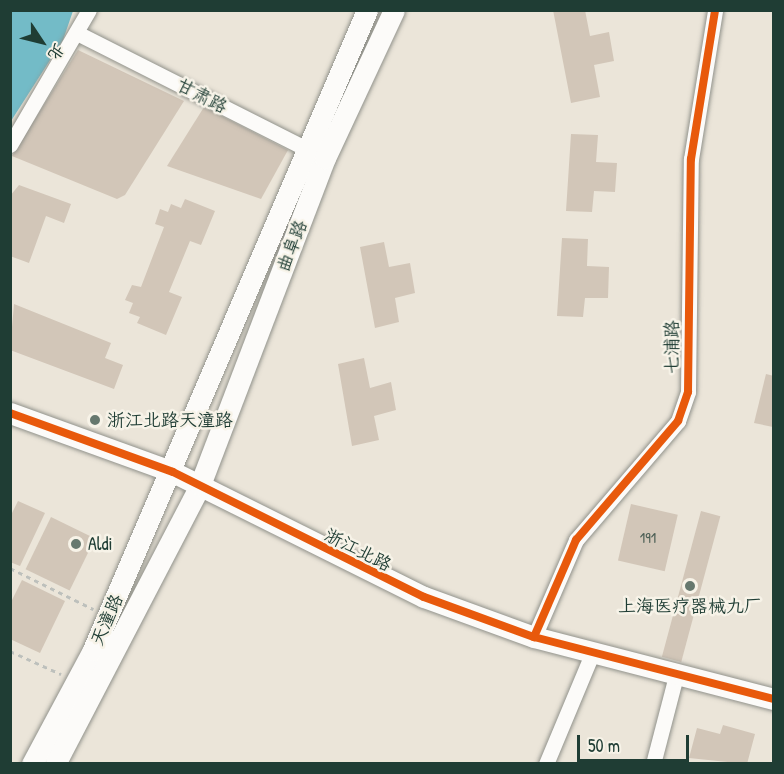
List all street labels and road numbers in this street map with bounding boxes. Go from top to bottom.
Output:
street label: 甘肃路 [173,74,231,118]
street label: 曲阜路 [272,217,312,275]
street label: 七浦路 [661,320,683,374]
street label: 浙江北路 [321,524,395,576]
street label: 天潼路 [86,591,128,649]

